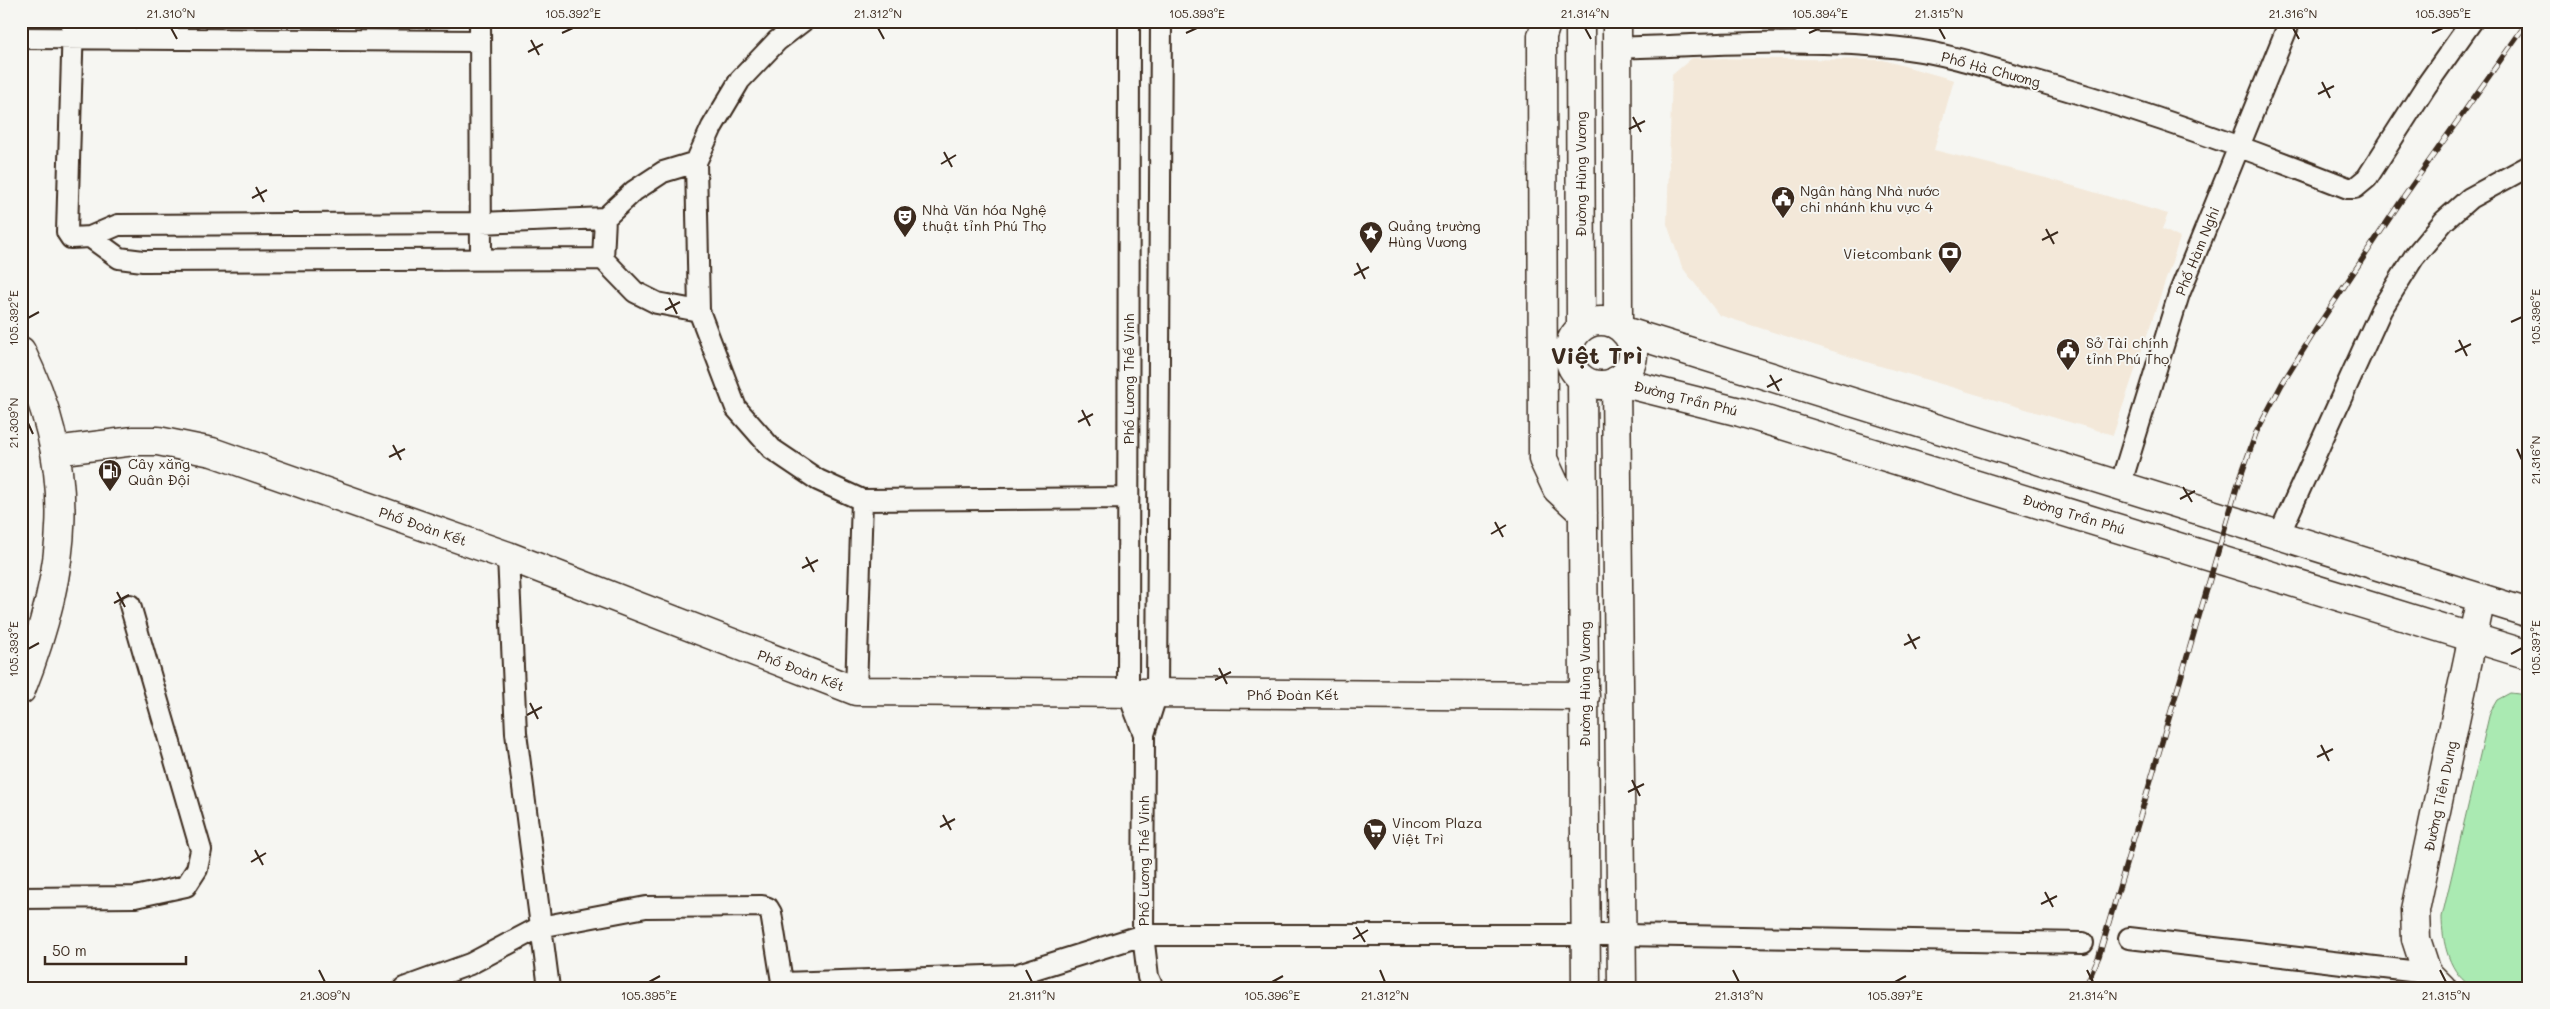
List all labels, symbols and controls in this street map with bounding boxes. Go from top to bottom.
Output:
text: 21.310°N [147,5,195,21]
text: 105.392°E [545,5,601,21]
text: 21.312°N [854,5,902,21]
text: 105.393°E [1169,5,1225,21]
text: 21.314°N [1561,5,1609,21]
text: 105.394°E [1792,5,1848,21]
text: 21.315°N [1915,5,1963,21]
text: 21.316°N [2269,5,2317,21]
text: 105.395°E [2415,5,2471,21]
street label: Phố Hà Chương [1939,47,2043,91]
street label: Đường Hùng Vương [1571,111,1590,237]
place label: Ngân hàng Nhà nước chi nhánh khu vực 4 [1800,181,1940,216]
public building icon: Ngân hàng Nhà nước chi nhánh khu vực 4 [1770,185,1796,219]
place label: Nhà Văn hóa Nghệ thuật tỉnh Phú Thọ [922,200,1047,235]
theatre icon: Nhà Văn hóa Nghệ thuật tỉnh Phú Thọ [892,204,918,238]
street label: Phố Hàm Nghi [2171,204,2223,298]
place label: Quảng trường Hùng Vương [1388,216,1481,251]
place icon: Quảng trường Hùng Vương [1358,220,1384,254]
bank icon: Vietcombank [1937,240,1963,274]
place label: Vietcombank [1843,244,1932,263]
text: 105.396°E [2527,289,2543,345]
text: 105.392°E [5,290,21,346]
street label: Phố Lương Thế Vinh [1119,314,1138,444]
place label: Sở Tài chính tỉnh Phú Thọ [2086,333,2169,368]
public building icon: Sở Tài chính tỉnh Phú Thọ [2055,337,2081,371]
district label: Việt Trì [1551,339,1643,370]
street label: Đường Trần Phú [1632,376,1740,420]
text: 21.309°N [5,398,21,448]
text: 21.316°N [2527,436,2543,484]
place label: Cây xăng Quân Đội [128,454,190,489]
fuel station icon: Cây xăng Quân Đội [97,458,123,492]
street label: Đường Trần Phú [2020,489,2128,539]
street label: Phố Đoàn Kết [376,502,470,550]
text: 105.397°E [2527,620,2543,676]
text: 105.393°E [5,621,21,677]
street label: Đường Hùng Vương [1575,621,1594,747]
street label: Phố Đoàn Kết [755,645,847,695]
street label: Phố Đoàn Kết [1247,685,1339,704]
street label: Đường Tiên Dung [2419,739,2461,853]
street label: Phố Lương Thế Vinh [1134,796,1153,926]
place label: Vincom Plaza Việt Trì [1392,813,1483,848]
supermarket icon: Vincom Plaza Việt Trì [1362,817,1388,851]
scale bar [45,934,186,966]
text: 50 m [52,940,87,960]
text: 21.309°N [300,987,350,1003]
text: 105.395°E [621,987,677,1003]
text: 21.311°N [1009,987,1055,1003]
text: 105.396°E [1244,987,1300,1003]
text: 21.312°N [1361,987,1409,1003]
text: 21.313°N [1715,987,1763,1003]
text: 105.397°E [1867,987,1923,1003]
text: 21.314°N [2069,987,2117,1003]
text: 21.315°N [2422,987,2470,1003]

